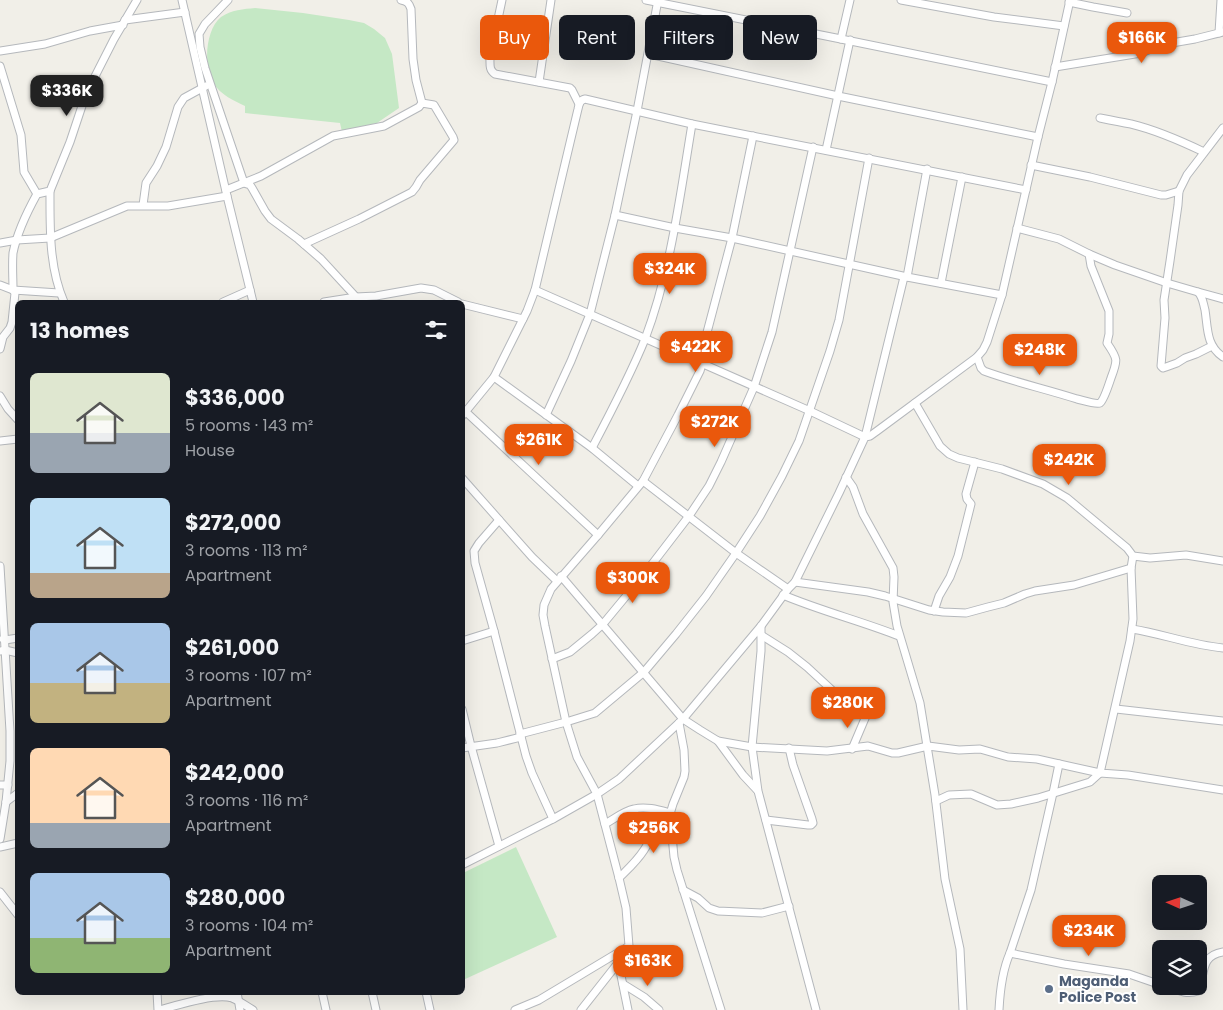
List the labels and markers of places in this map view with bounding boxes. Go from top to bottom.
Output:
pin: $166K [1107,22,1177,64]
pin: $336K [32,74,102,117]
pin: $324K [635,252,705,295]
pin: $422K [661,330,731,373]
pin: $248K [1005,334,1075,376]
pin: $272K [680,406,750,448]
pin: $261K [504,424,574,466]
pin: $242K [1034,444,1104,486]
pin: $300K [598,562,668,604]
pin: $280K [813,686,883,729]
pin: $256K [619,812,689,854]
pin: $234K [1054,914,1124,957]
pin: $163K [613,944,683,987]
place label: Maganda Police Post [1059,971,1136,1007]
marker: Maganda Police Post [1043,983,1055,995]

